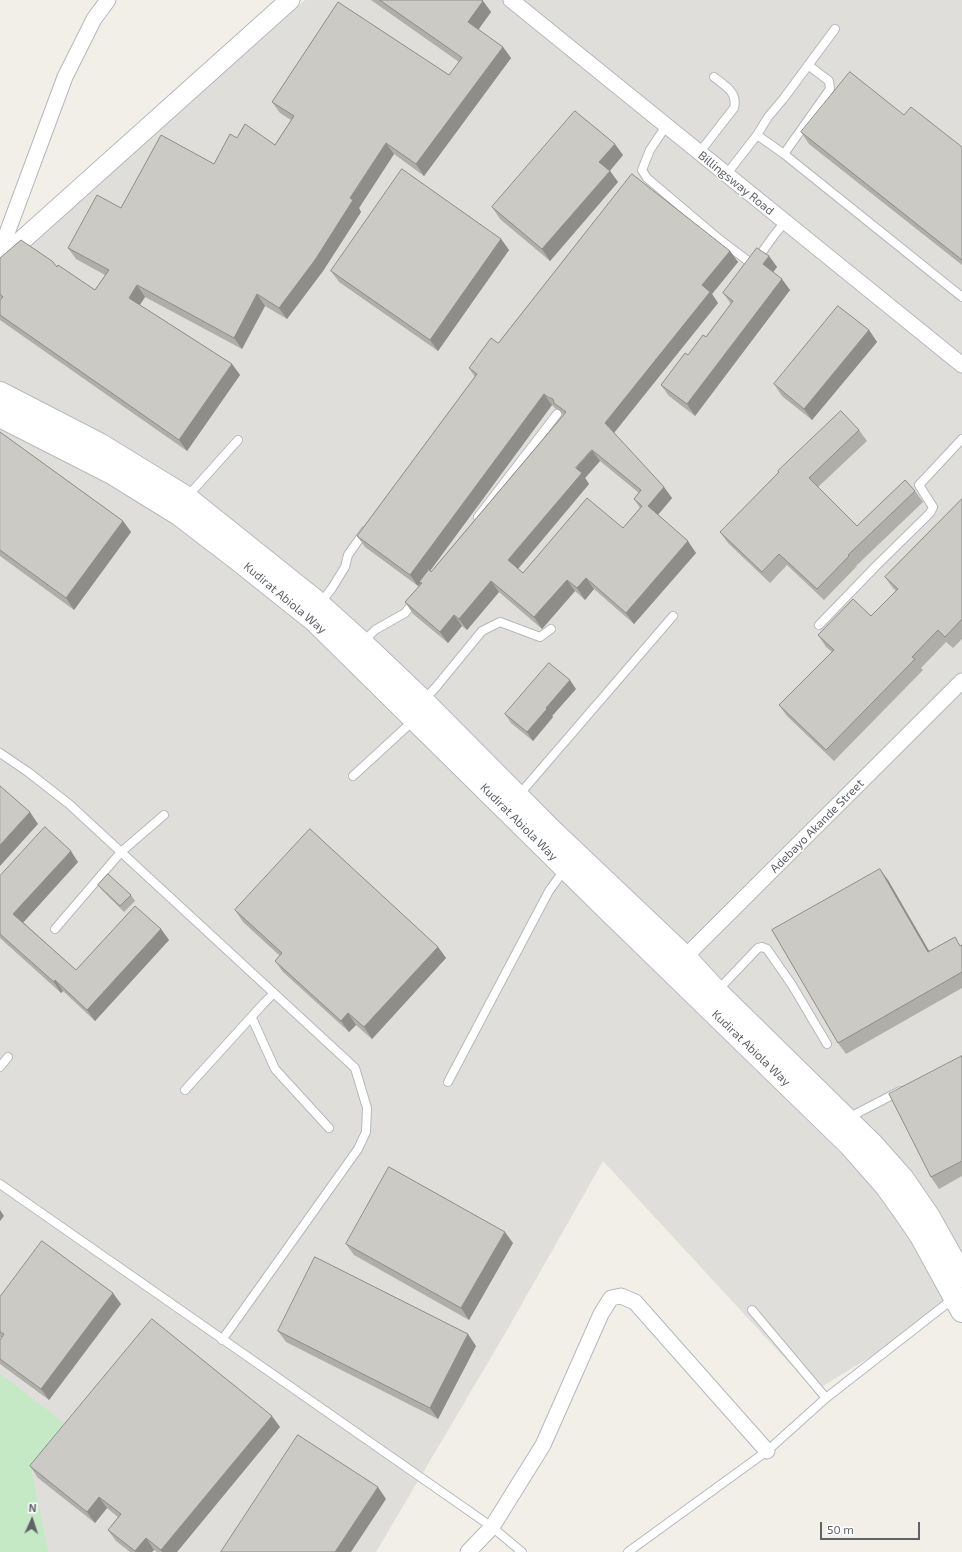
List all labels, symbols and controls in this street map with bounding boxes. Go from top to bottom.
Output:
street label: Billingsway Road [695,148,777,218]
street label: Kudirat Abiola Way [241,559,329,637]
street label: Adebayo Akande Street [767,776,867,876]
street label: Kudirat Abiola Way [477,780,561,864]
street label: Kudirat Abiola Way [709,1007,793,1089]
north arrow [12,1500,52,1540]
text: N [28,1501,37,1514]
scale bar [822,1514,922,1540]
text: 50 m [827,1522,854,1536]

